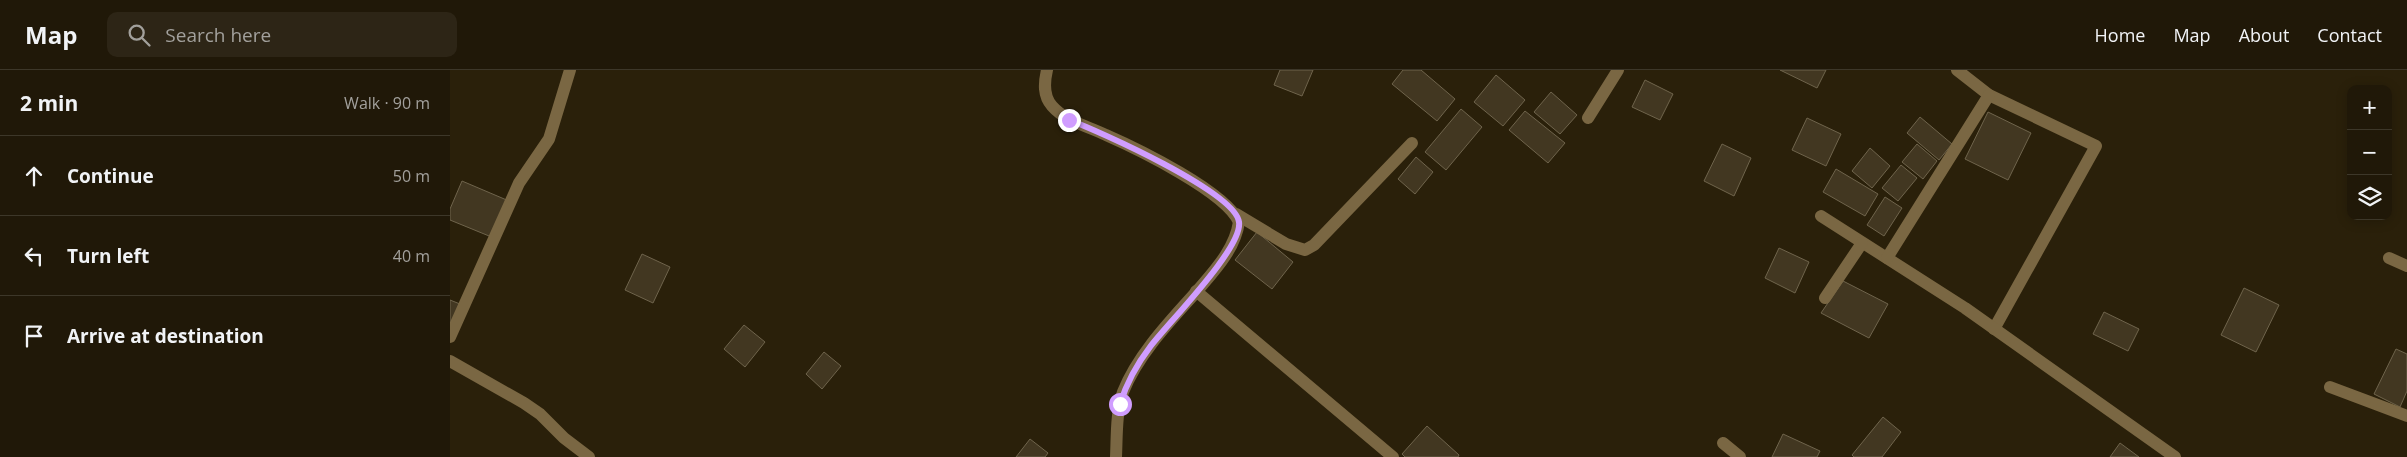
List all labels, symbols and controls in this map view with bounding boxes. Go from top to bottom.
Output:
search box [107,12,457,57]
text: Map [25,18,77,51]
icon: search [125,21,153,49]
text: Search here [165,22,271,48]
text: Home [2095,23,2145,47]
text: Map [2173,23,2211,47]
text: About [2239,23,2289,47]
text: Contact [2317,23,2382,47]
map controls [2347,85,2392,220]
button: + [2347,85,2392,130]
text: 2 min [20,89,78,117]
text: Walk · 90 m [344,92,430,114]
route end [1058,109,1081,132]
button: − [2347,130,2392,175]
icon: ahead [20,162,48,190]
text: Continue [67,163,154,189]
text: 50 m [393,165,430,187]
button: layers [2347,175,2392,220]
icon: left [20,242,48,270]
text: Turn left [67,243,149,269]
text: 40 m [393,245,430,267]
icon: arrive [20,322,48,350]
text: Arrive at destination [67,323,264,349]
route start [1109,393,1132,416]

